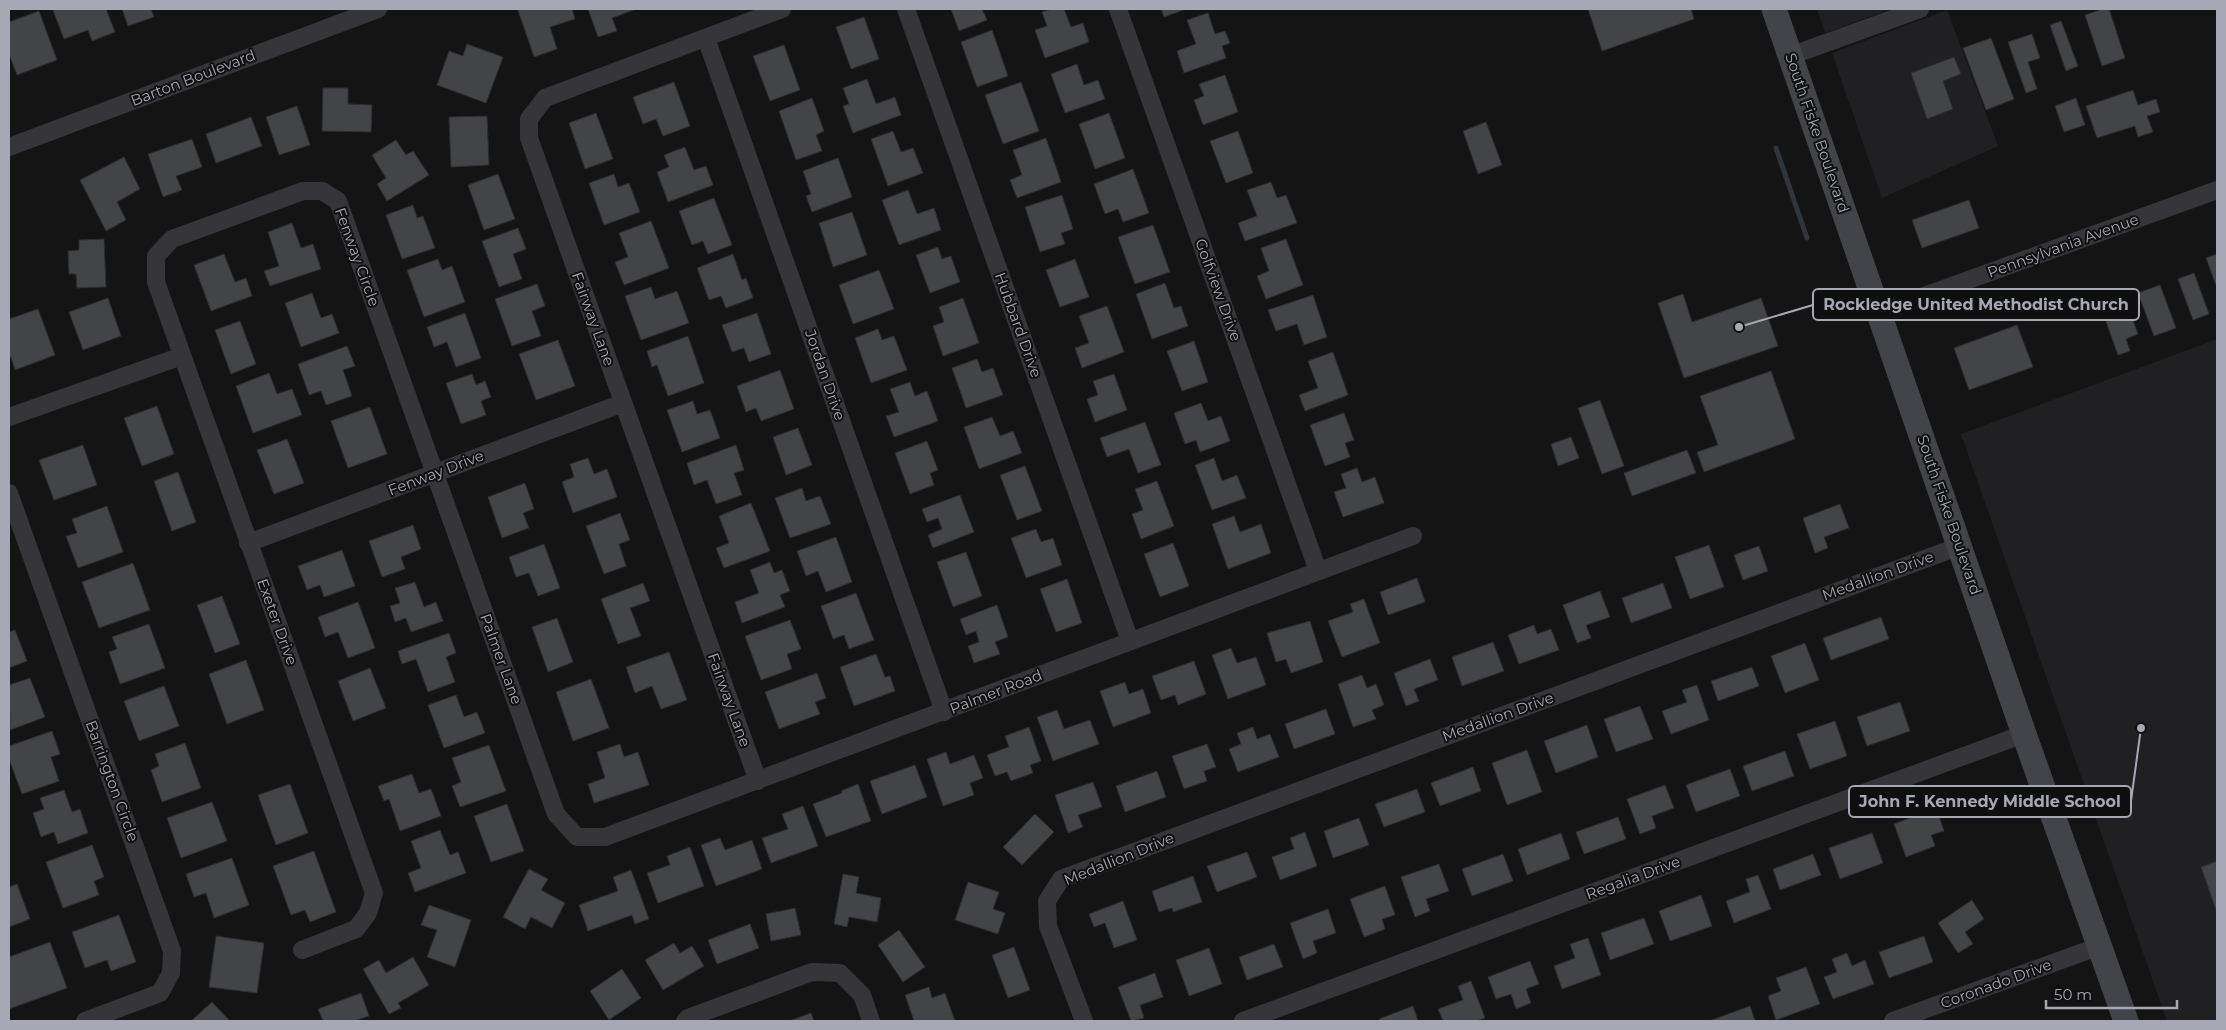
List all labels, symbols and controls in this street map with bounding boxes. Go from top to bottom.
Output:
street label: Barton Boulevard [128,45,258,110]
street label: South Fiske Boulevard [1781,50,1854,215]
street label: Fenway Circle [331,205,384,309]
street label: Pennsylvania Avenue [1985,209,2141,282]
street label: Golfview Drive [1191,236,1246,344]
street label: Fairway Lane [568,269,619,368]
street label: Hubbard Drive [991,270,1046,380]
callout: Rockledge United Methodist Church [1813,289,2139,320]
text: Rockledge United Methodist Church [1823,295,2129,314]
street label: Jordan Drive [801,326,850,423]
street label: South Fiske Boulevard [1913,432,1986,597]
street label: Fenway Drive [385,446,486,500]
street label: Medallion Drive [1819,547,1936,605]
street label: Exeter Drive [253,576,302,668]
street label: Palmer Lane [476,611,527,707]
street label: Fairway Lane [704,650,755,749]
street label: Palmer Road [947,665,1045,718]
street label: Medallion Drive [1439,688,1556,746]
street label: Barrington Circle [82,718,143,844]
callout: John F. Kennedy Middle School [1849,786,2131,817]
text: John F. Kennedy Middle School [1858,792,2121,811]
street label: Medallion Drive [1061,828,1177,889]
street label: Regalia Drive [1583,852,1683,903]
street label: Coronado Drive [1938,955,2054,1012]
scale bar [2046,978,2177,1010]
text: 50 m [2054,985,2092,1004]

